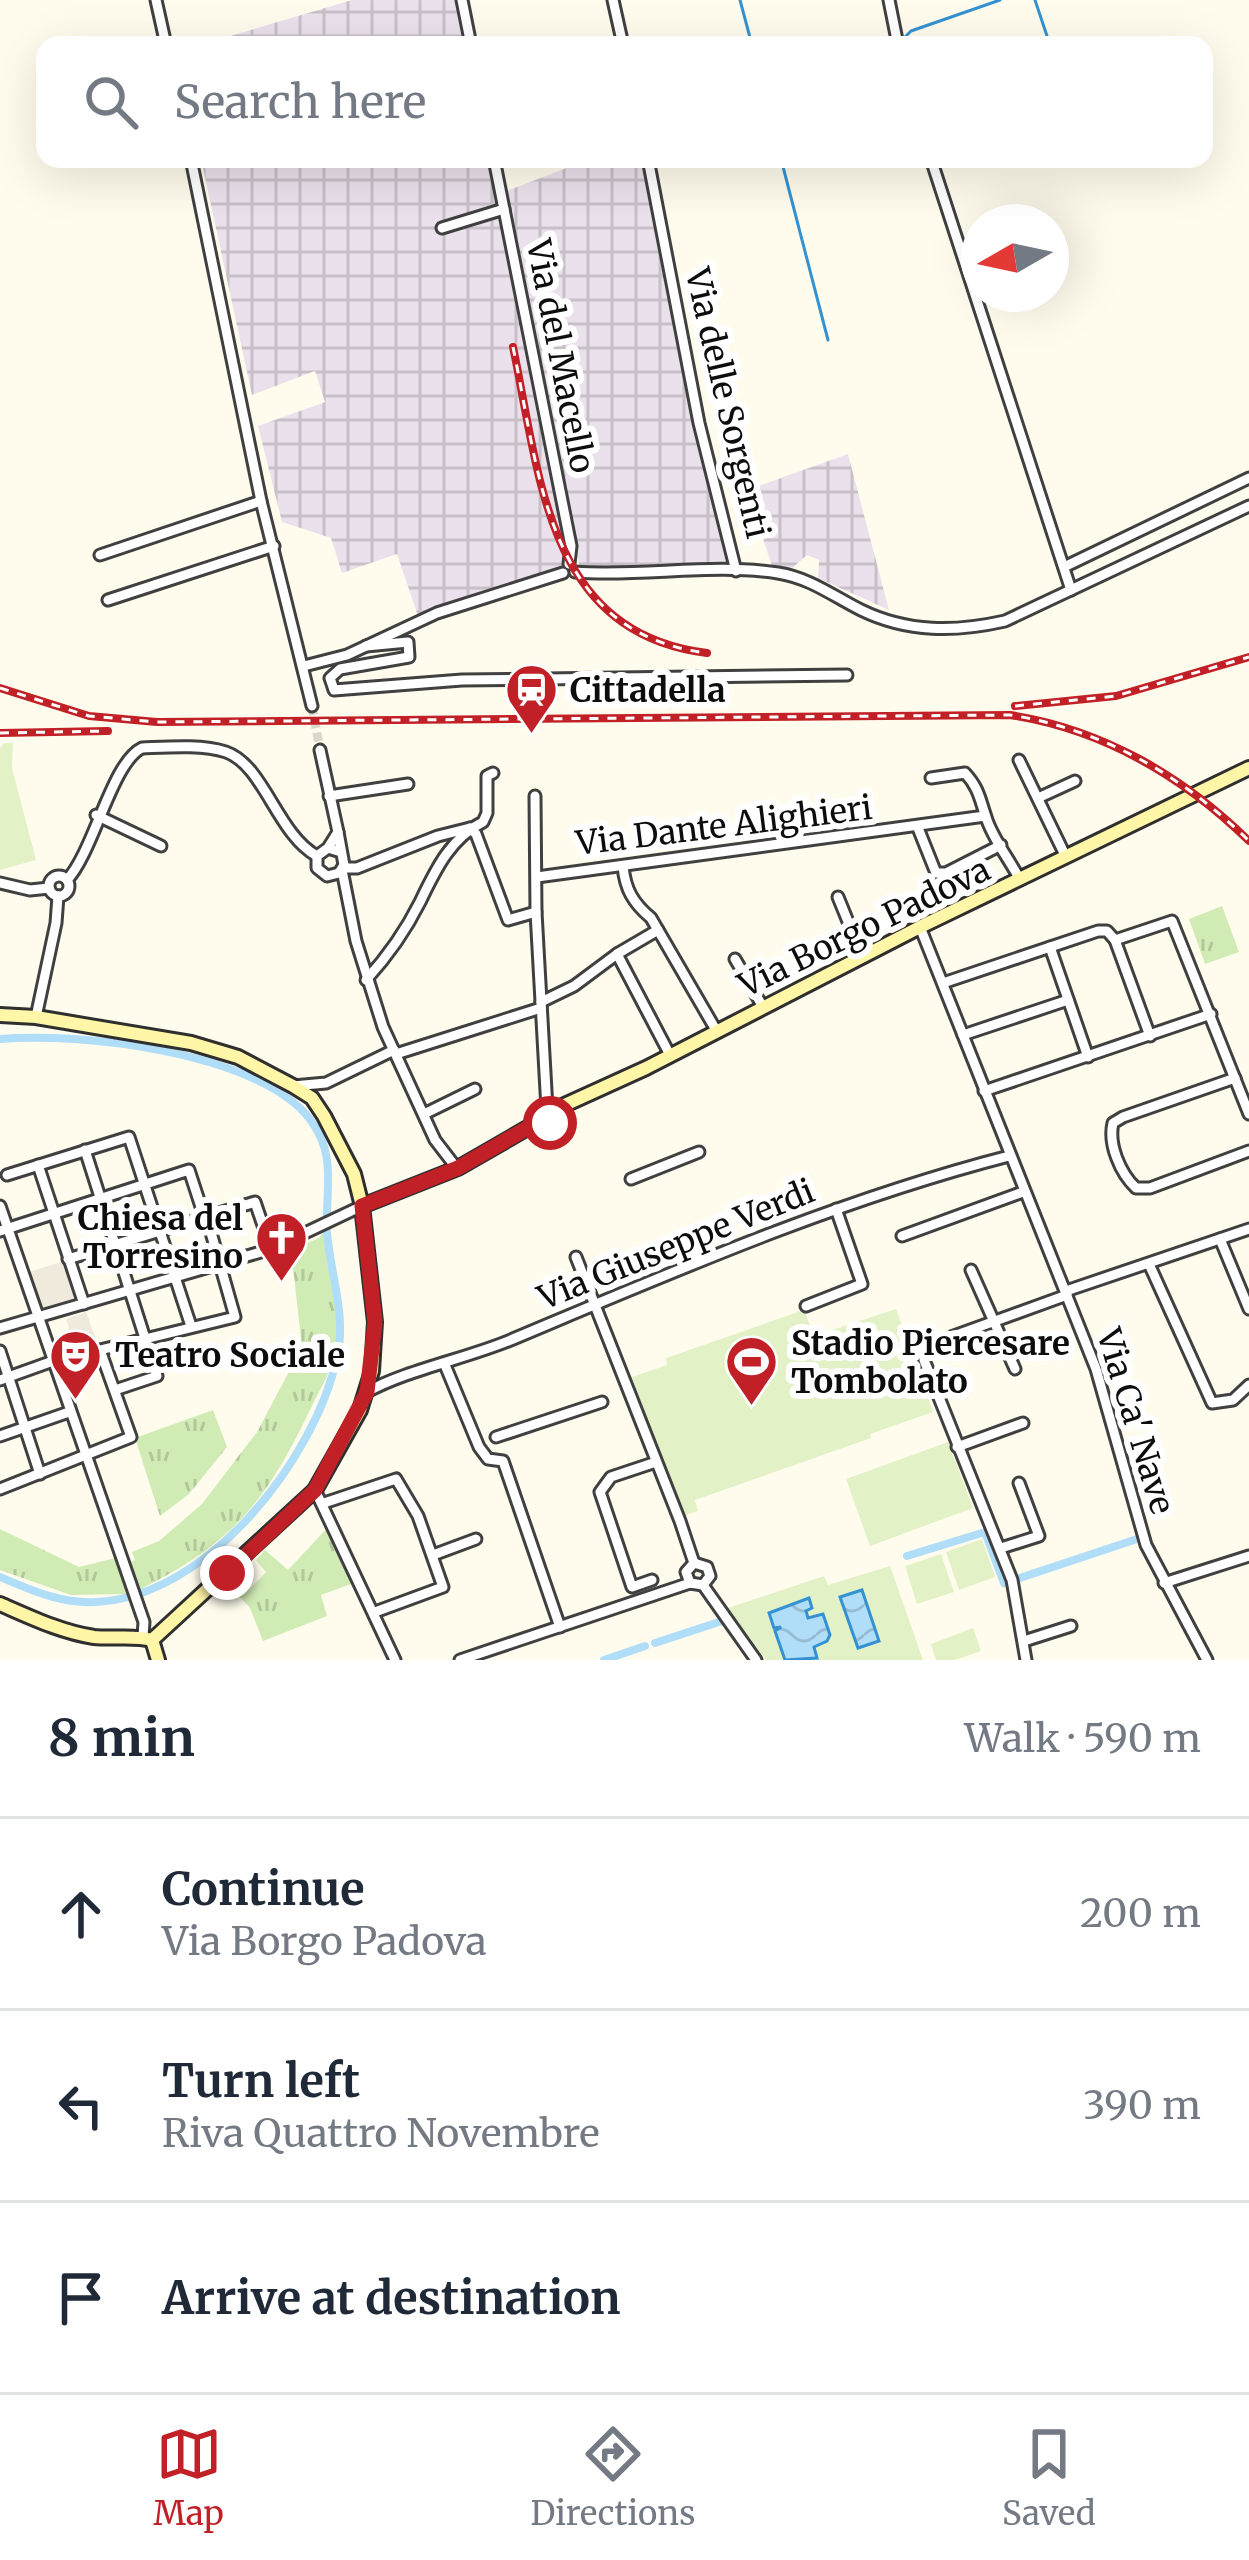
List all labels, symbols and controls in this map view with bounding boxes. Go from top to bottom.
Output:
search box [36,36,1213,168]
icon: search [78,69,144,135]
text: Search here [174,74,426,130]
north arrow [961,204,1069,312]
street label: Via del Macello [518,235,603,476]
street label: Via delle Sorgenti [676,263,779,542]
station icon: Cittadella [503,662,559,736]
place label: Cittadella [570,670,726,711]
street label: Via Dante Alighieri [573,787,875,864]
street label: Via Borgo Padova [731,849,997,1007]
route start [523,1096,577,1150]
street label: Via Giuseppe Verdi [531,1170,820,1319]
place label: Chiesa del Torresino [78,1198,243,1277]
church icon: Chiesa del Torresino [254,1209,310,1283]
street label: Via Ca' Nave [1088,1322,1183,1519]
place label: Stadio Piercesare Tombolato [791,1323,1070,1402]
theatre icon: Teatro Sociale [48,1327,104,1401]
sports icon: Stadio Piercesare Tombolato [724,1334,780,1408]
place label: Teatro Sociale [115,1335,345,1376]
route end [200,1546,254,1600]
text: 8 min [48,1706,195,1770]
text: Walk · 590 m [965,1714,1201,1763]
text: Continue [162,1861,364,1917]
icon: ahead [48,1881,114,1947]
text: 200 m [1080,1889,1201,1938]
text: Via Borgo Padova [162,1917,487,1966]
text: Turn left [162,2053,360,2109]
icon: left [48,2073,114,2139]
text: 390 m [1083,2081,1201,2130]
text: Riva Quattro Novembre [162,2109,600,2158]
icon: arrive [48,2265,114,2331]
text: Arrive at destination [162,2270,620,2326]
tab: Map [153,2421,224,2534]
tab: Directions [530,2421,695,2534]
tab: Saved [1002,2421,1096,2534]

